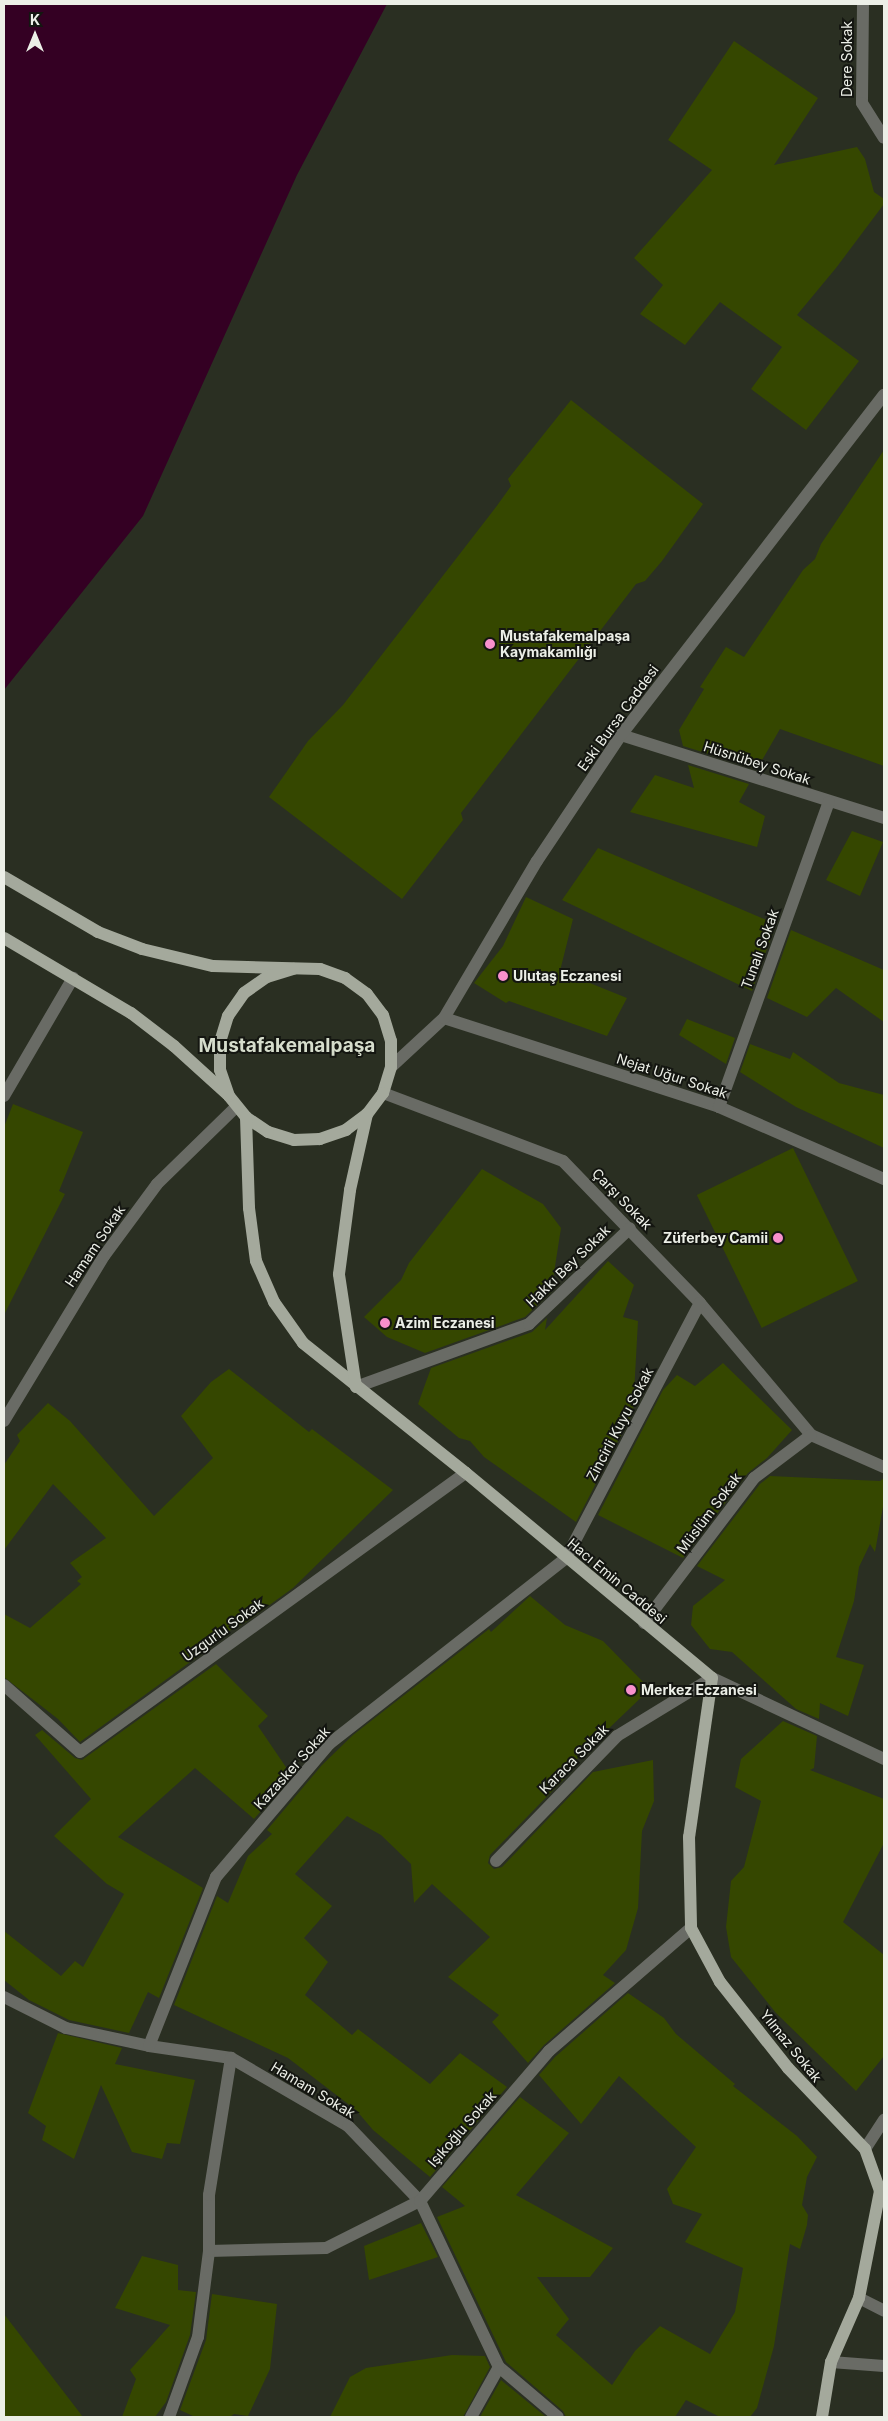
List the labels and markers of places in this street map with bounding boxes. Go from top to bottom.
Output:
place label: Mustafakemalpaşa Kaymakamlığı [500,628,630,660]
marker: Mustafakemalpaşa Kaymakamlığı [484,638,496,650]
place label: Ulutaş Eczanesi [513,968,622,984]
marker: Ulutaş Eczanesi [497,970,509,982]
place label: Züferbey Camii [663,1230,768,1246]
marker: Züferbey Camii [772,1232,784,1244]
place label: Azim Eczanesi [395,1315,495,1331]
marker: Azim Eczanesi [379,1317,391,1329]
place label: Merkez Eczanesi [641,1682,757,1698]
marker: Merkez Eczanesi [625,1684,637,1696]

